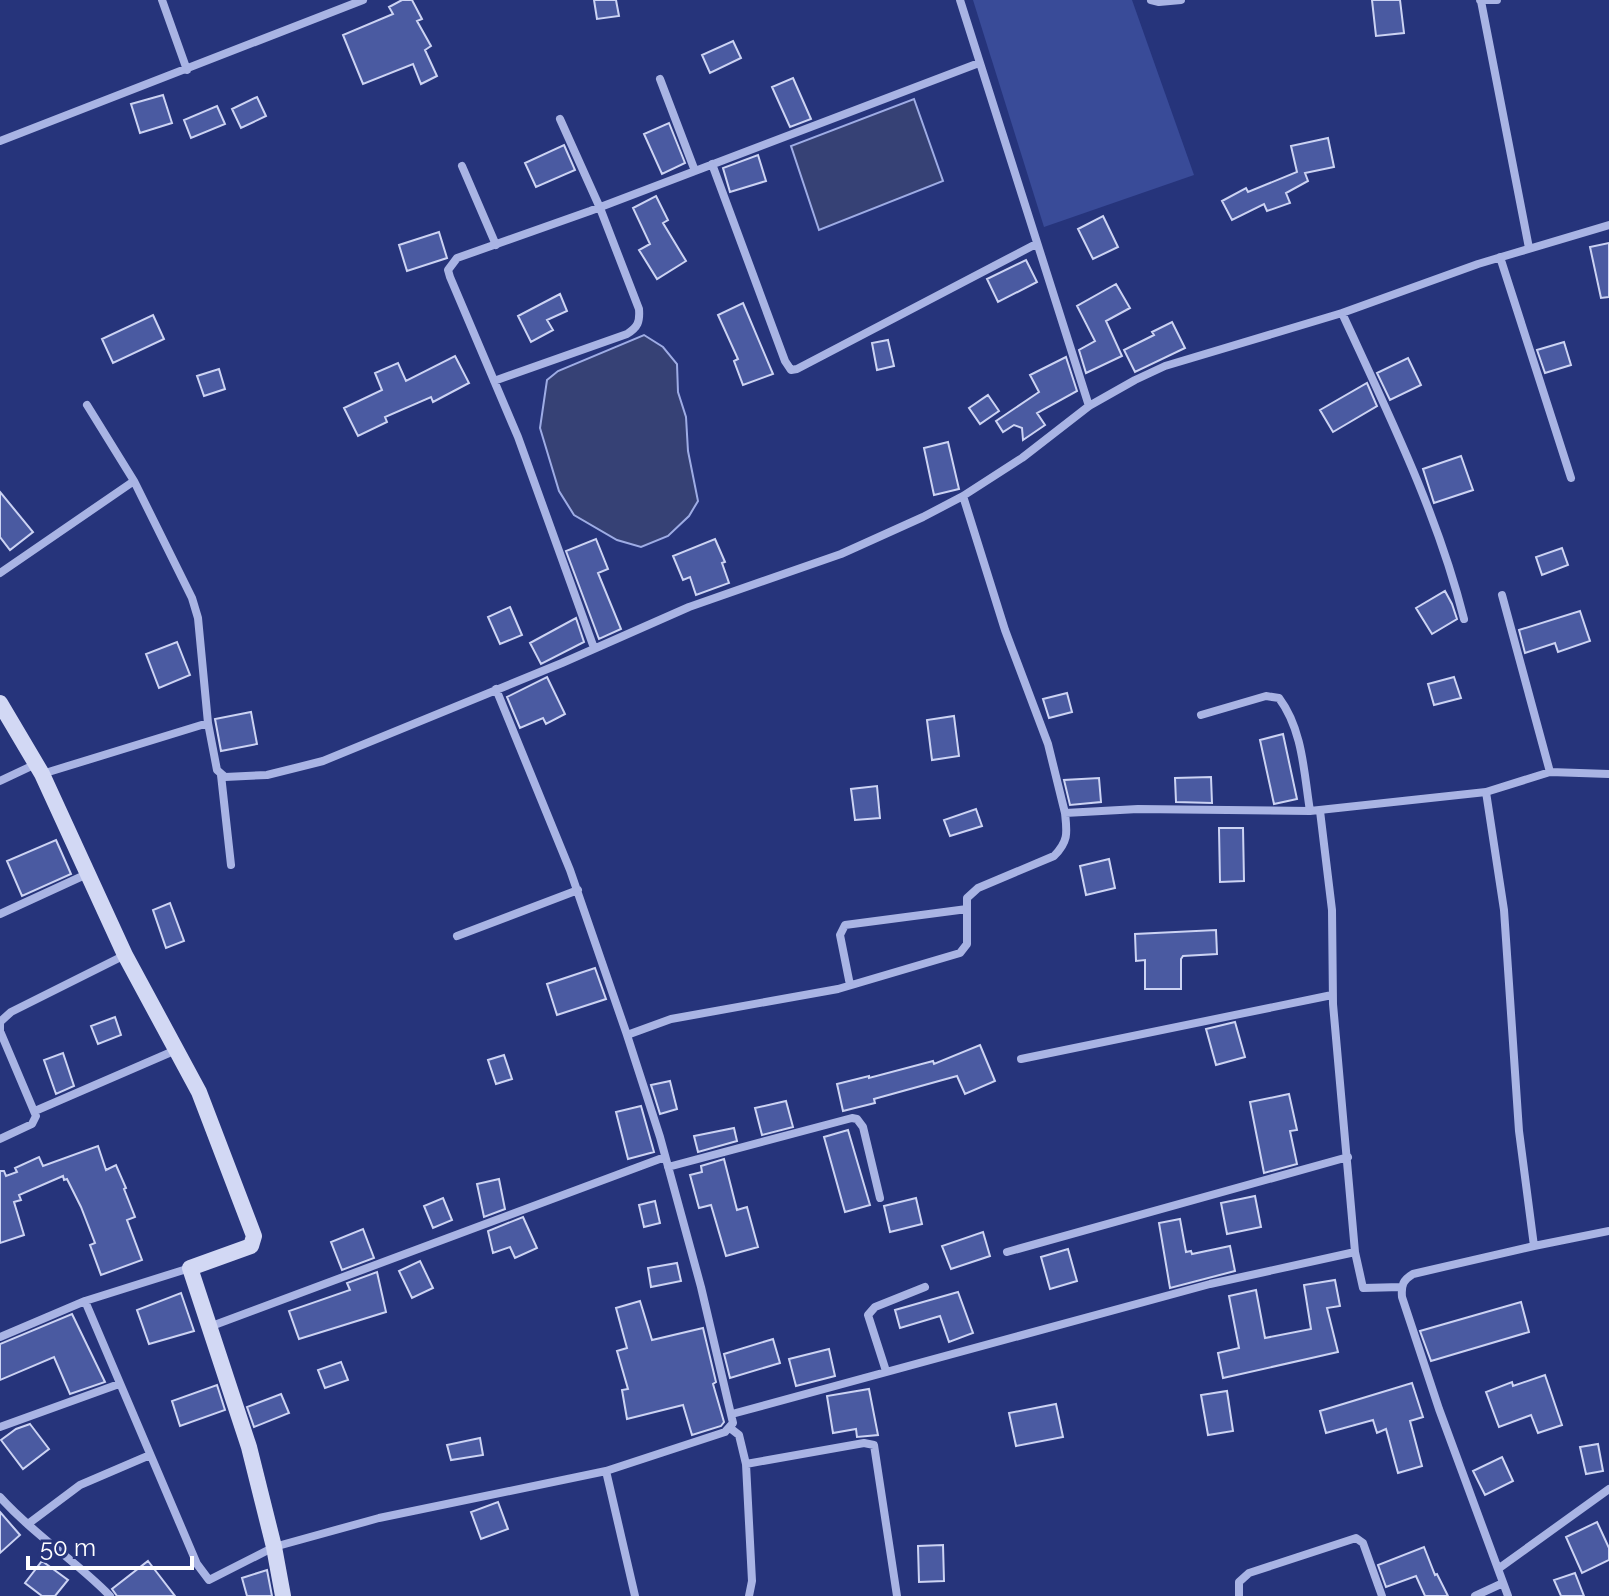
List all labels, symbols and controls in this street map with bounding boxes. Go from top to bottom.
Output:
scale bar [28,1520,192,1570]
text: 50 m [40,1533,96,1562]

